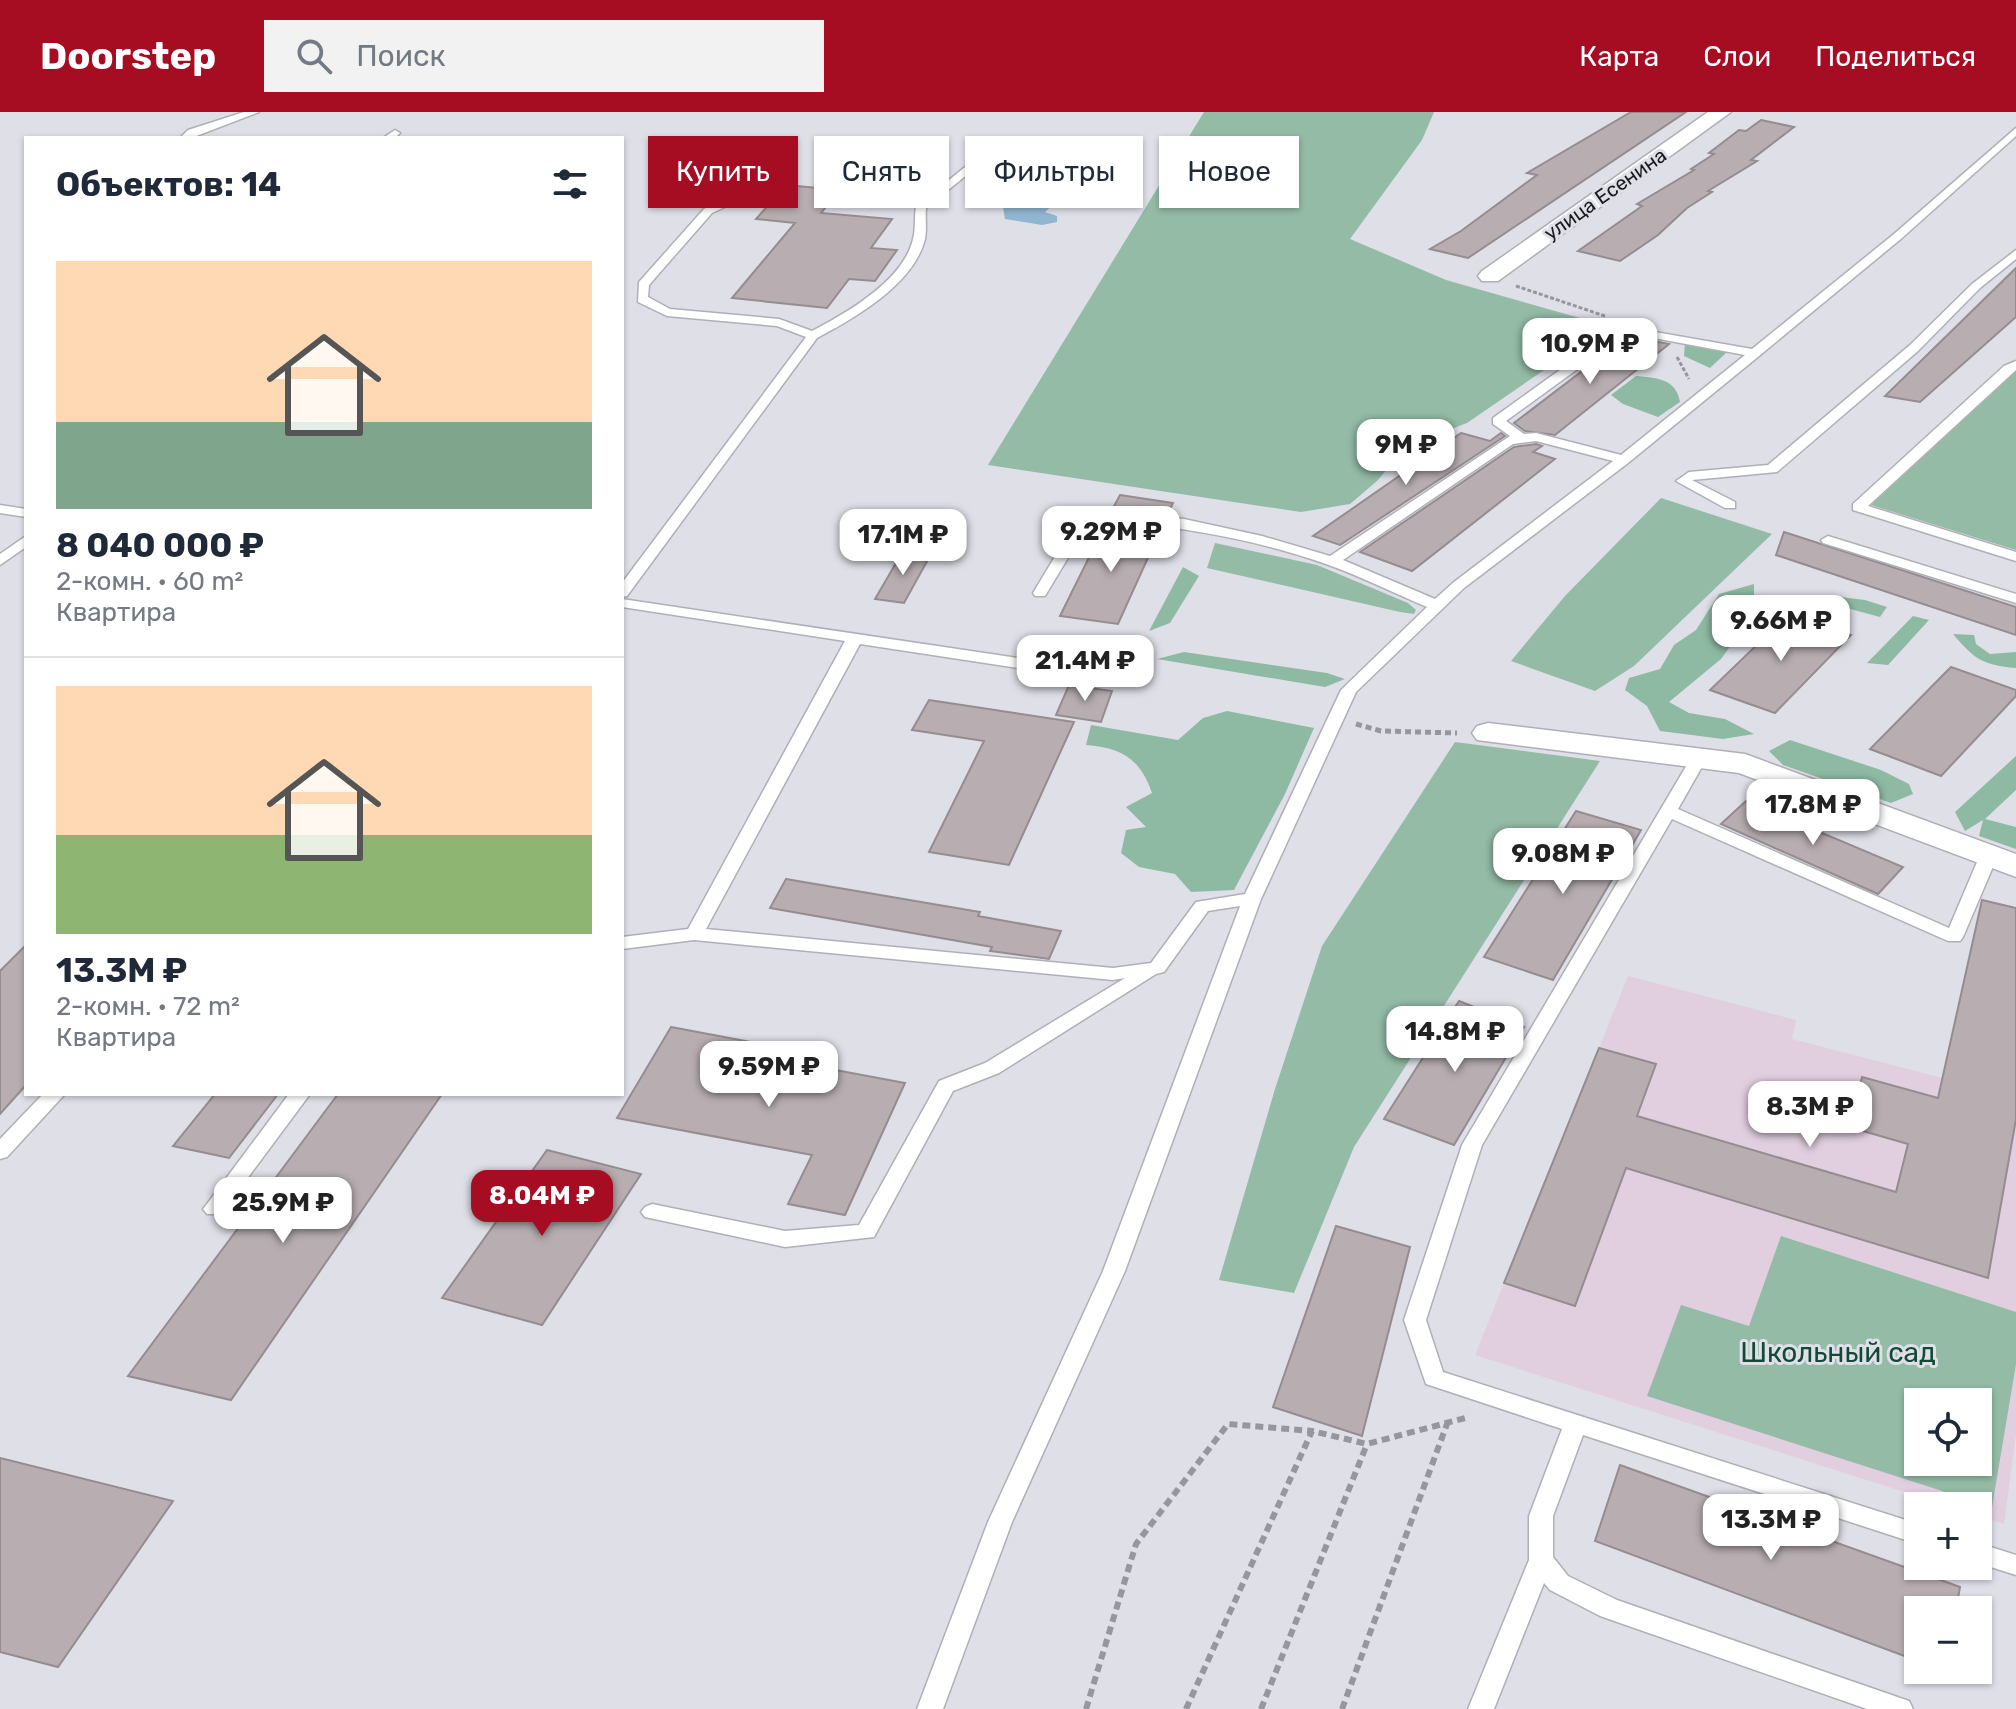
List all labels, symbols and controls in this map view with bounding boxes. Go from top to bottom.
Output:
search box [264,20,824,92]
text: Doorstep [40,33,216,79]
icon: search [292,34,336,78]
text: Поиск [356,38,446,74]
text: Карта [1579,40,1659,73]
text: Слои [1703,40,1771,73]
text: Поделиться [1815,40,1976,73]
chip: Купить [648,136,798,208]
chip: Снять [814,136,949,208]
chip: Фильтры [965,136,1143,208]
chip: Новое [1159,136,1299,208]
street label: улица Есенина [1539,143,1671,245]
icon: filters [548,162,592,206]
text: Объектов: 14 [56,164,281,205]
icon: home [252,313,396,457]
pin: 10.9M ₽ [1516,318,1664,386]
text: 10.9M ₽ [1540,328,1640,359]
pin: 9M ₽ [1359,419,1453,487]
text: 9M ₽ [1375,429,1437,460]
pin: 9.29M ₽ [1037,506,1185,574]
pin: 17.1M ₽ [829,509,977,577]
text: 9.29M ₽ [1060,516,1162,547]
text: 17.1M ₽ [858,519,948,550]
text: 8 040 000 ₽ [56,525,264,566]
text: 2-комн. · 60 m² [56,566,243,597]
pin: 9.66M ₽ [1707,595,1855,663]
text: Квартира [56,597,176,628]
text: 9.66M ₽ [1730,605,1832,636]
pin: 21.4M ₽ [1011,635,1159,703]
text: 21.4M ₽ [1035,645,1135,676]
icon: home [252,738,396,882]
pin: 17.8M ₽ [1739,779,1887,847]
text: 17.8M ₽ [1764,789,1862,820]
pin: 9.08M ₽ [1489,828,1637,896]
text: 9.08M ₽ [1511,838,1615,869]
text: 13.3M ₽ [56,950,187,991]
text: 2-комн. · 72 m² [56,991,240,1022]
pin: 14.8M ₽ [1381,1006,1529,1074]
text: 14.8M ₽ [1404,1016,1506,1047]
text: Квартира [56,1022,176,1053]
pin: 9.59M ₽ [695,1041,843,1109]
text: 9.59M ₽ [718,1051,820,1082]
pin: 8.3M ₽ [1745,1081,1875,1149]
text: 8.3M ₽ [1766,1091,1854,1122]
pin: 8.04M ₽ [468,1170,616,1238]
pin: 25.9M ₽ [209,1177,357,1245]
text: 8.04M ₽ [489,1180,595,1211]
text: 25.9M ₽ [232,1187,334,1218]
park label: Школьный сад [1740,1336,1936,1369]
map controls [1904,1388,1992,1684]
button: locate [1904,1388,1992,1476]
button: + [1904,1492,1992,1580]
pin: 13.3M ₽ [1697,1494,1845,1562]
text: 13.3M ₽ [1721,1504,1821,1535]
button: − [1904,1596,1992,1684]

